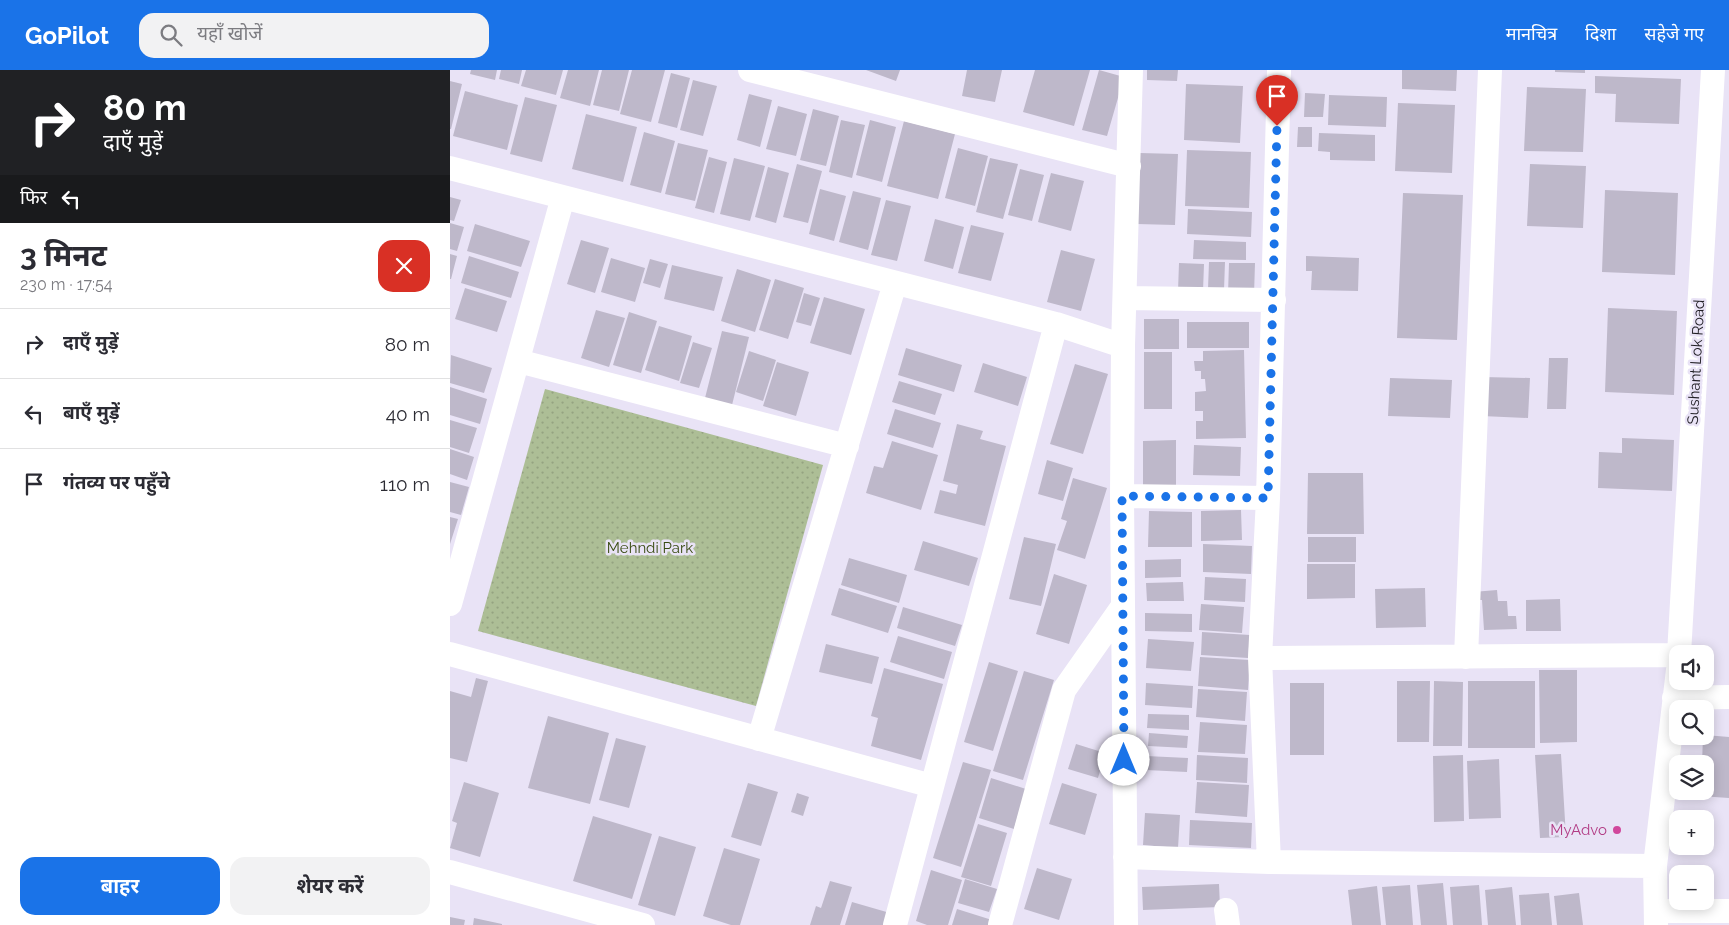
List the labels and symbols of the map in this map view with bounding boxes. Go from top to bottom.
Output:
pin [1256,75,1298,126]
street label: Sushant Lok Road [1684,299,1708,425]
park label: Mehndi Park [607,539,693,557]
position arrow [1097,733,1149,785]
place label: MyAdvo [1550,821,1607,839]
marker: MyAdvo [1611,824,1623,836]

